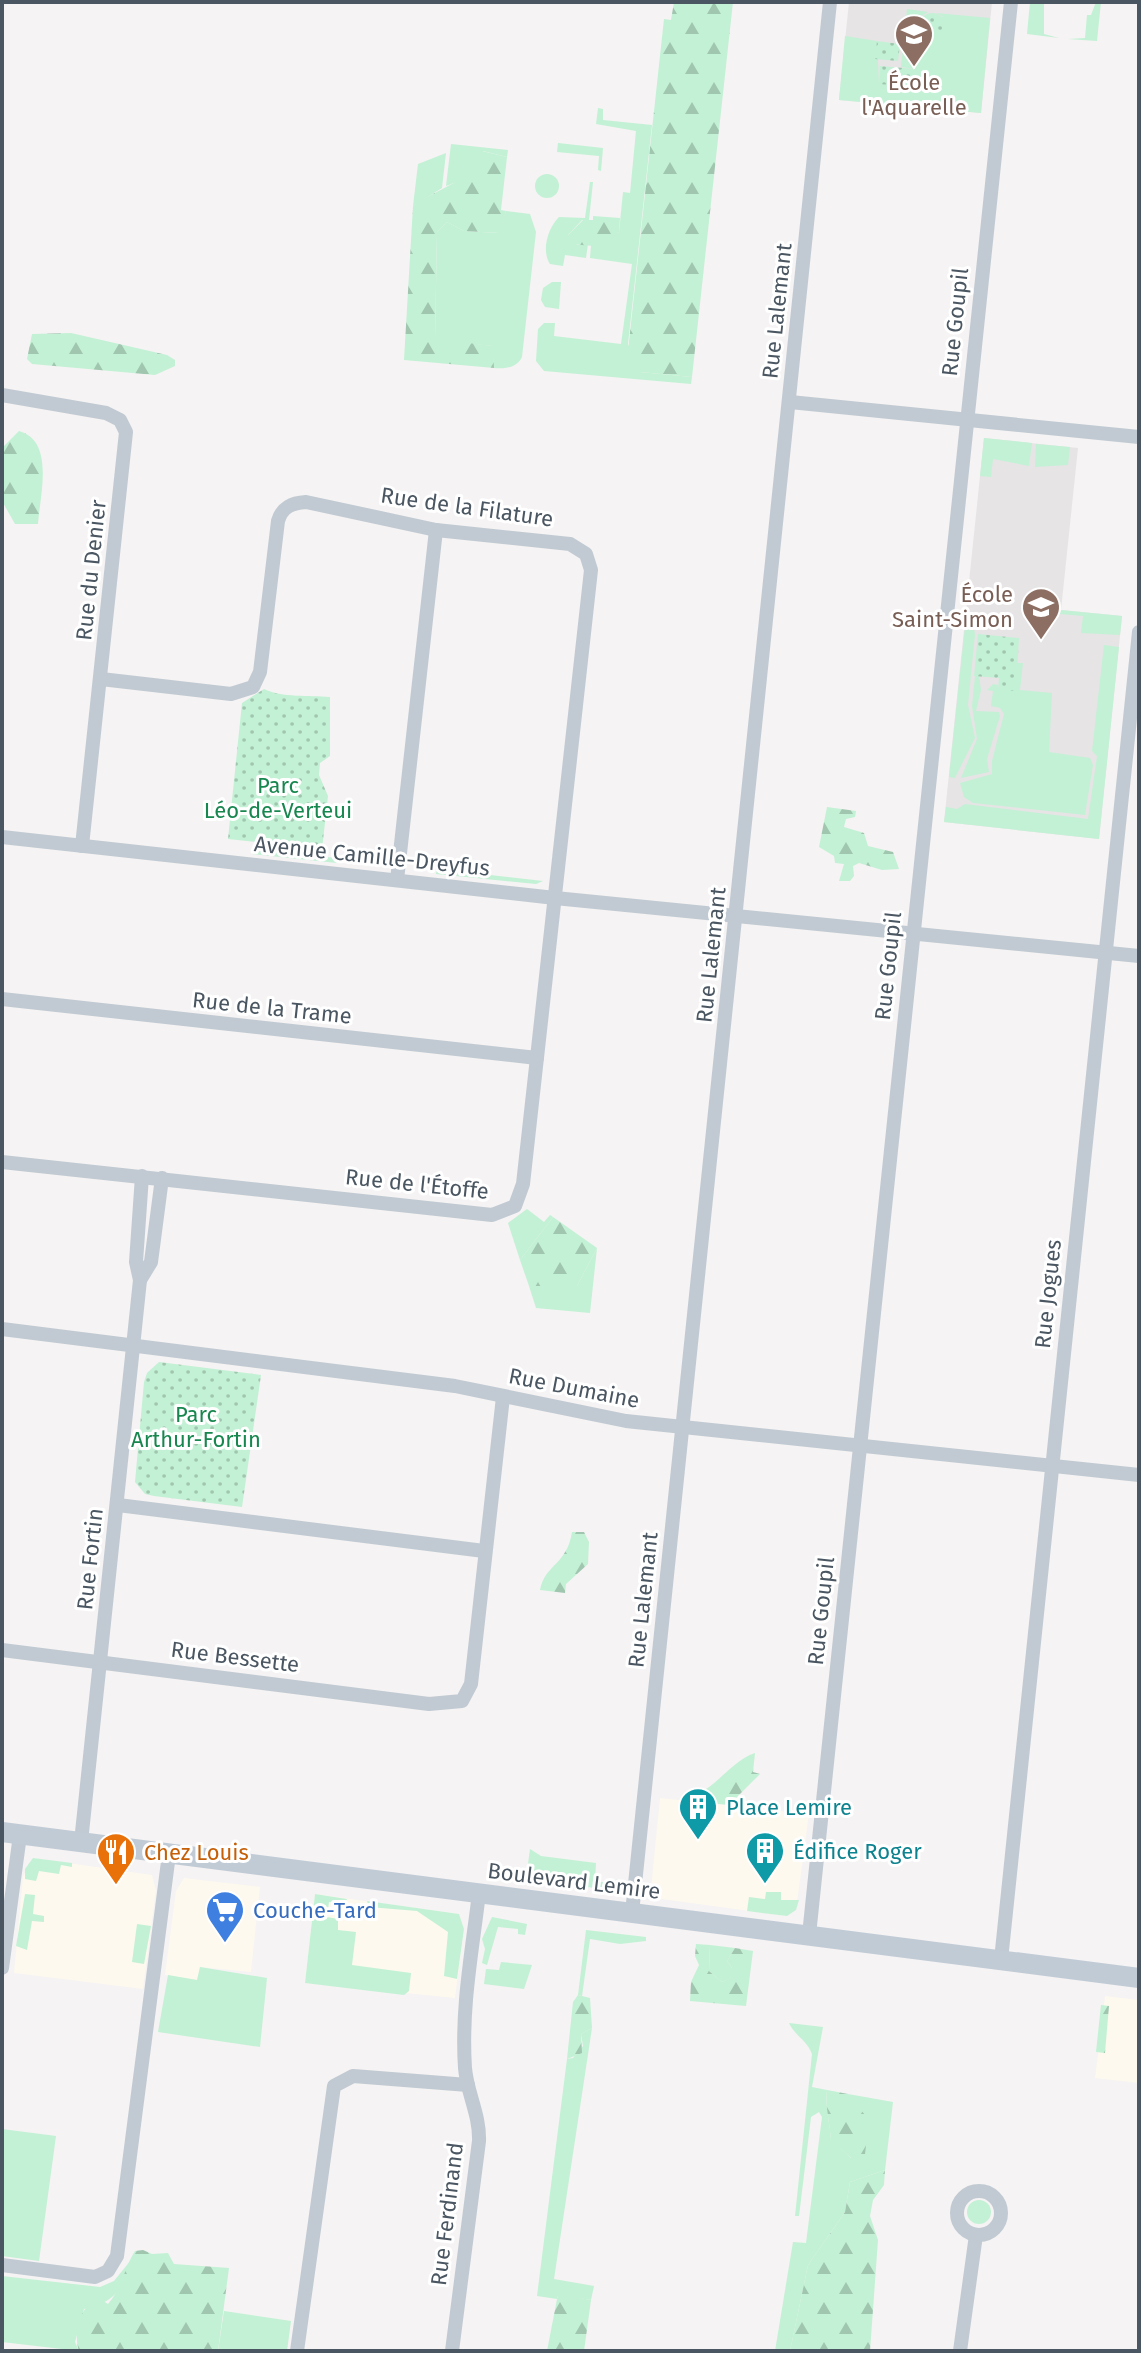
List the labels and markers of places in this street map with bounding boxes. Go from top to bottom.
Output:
school or university icon: École l'Aquarelle [893,13,935,68]
place label: École l'Aquarelle [861,69,967,121]
place label: École Saint-Simon [892,581,1013,633]
school or university icon: École Saint-Simon [1020,586,1062,641]
building icon: Place Lemire [677,1786,719,1841]
place label: Place Lemire [726,1794,852,1821]
building icon: Édifice Roger [744,1830,786,1885]
restaurant icon: Chez Louis [95,1831,137,1886]
place label: Édifice Roger [793,1838,922,1865]
place label: Chez Louis [144,1839,249,1866]
supermarket icon: Couche-Tard [204,1889,246,1944]
place label: Couche-Tard [253,1897,377,1924]

